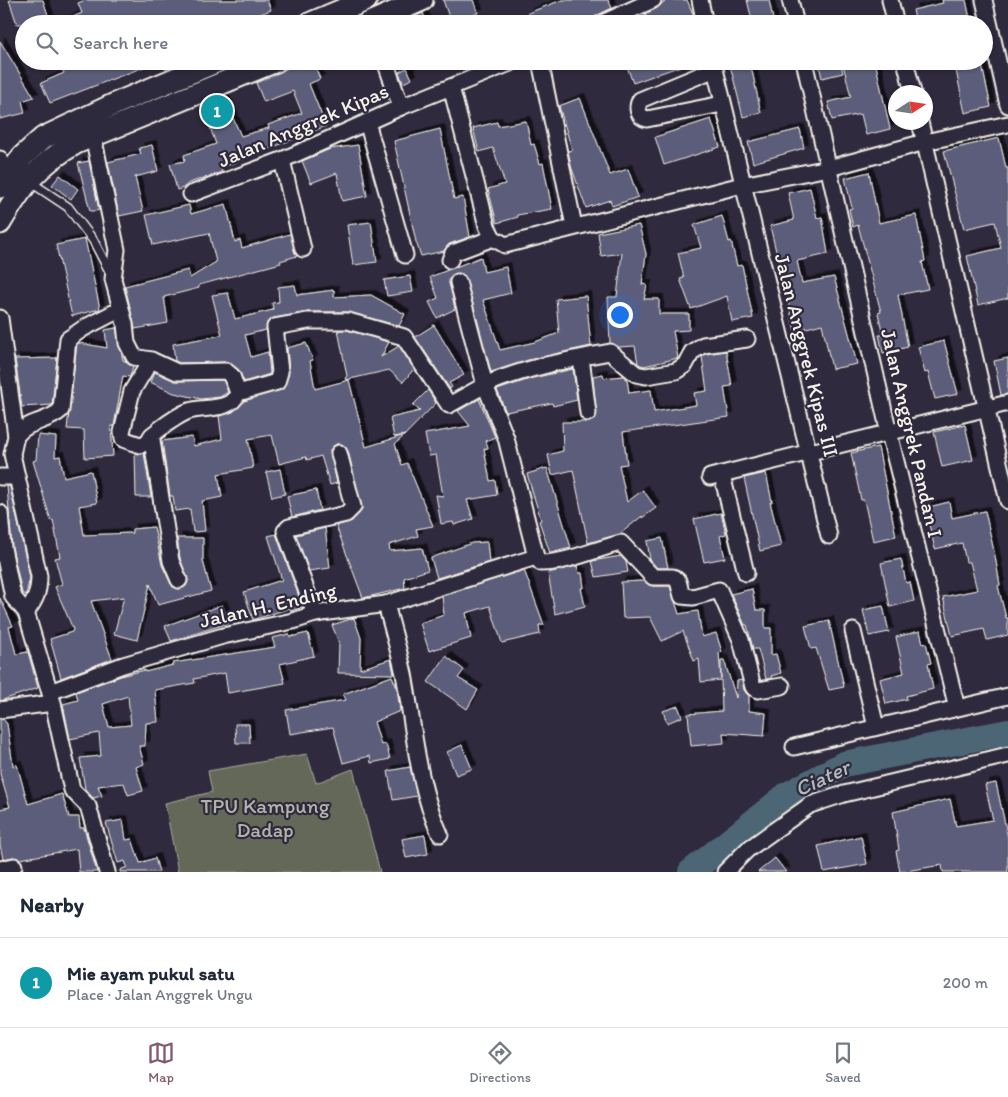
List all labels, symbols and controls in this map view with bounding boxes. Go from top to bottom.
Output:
search box [15,15,993,70]
icon: search [33,29,61,57]
text: Search here [73,31,168,54]
street label: Jalan Anggrek Kipas [214,78,392,172]
north arrow [888,85,933,130]
pin: 1 [201,92,233,130]
street label: Jalan Anggrek Kipas III [770,251,844,459]
your location [607,302,633,328]
street label: Jalan Anggrek Pandan I [876,326,948,540]
street label: Jalan H. Ending [197,577,339,633]
water label: Ciater [790,752,856,802]
park label: TPU Kampung Dadap [201,793,330,842]
text: Nearby [20,892,84,917]
text: Mie ayam pukul satu [67,962,235,985]
text: 1 [32,973,40,992]
text: 200 m [943,973,988,992]
text: Place · Jalan Anggrek Ungu [67,985,253,1004]
tab: Map [147,1039,175,1086]
tab: Directions [469,1039,531,1086]
tab: Saved [825,1039,861,1086]

